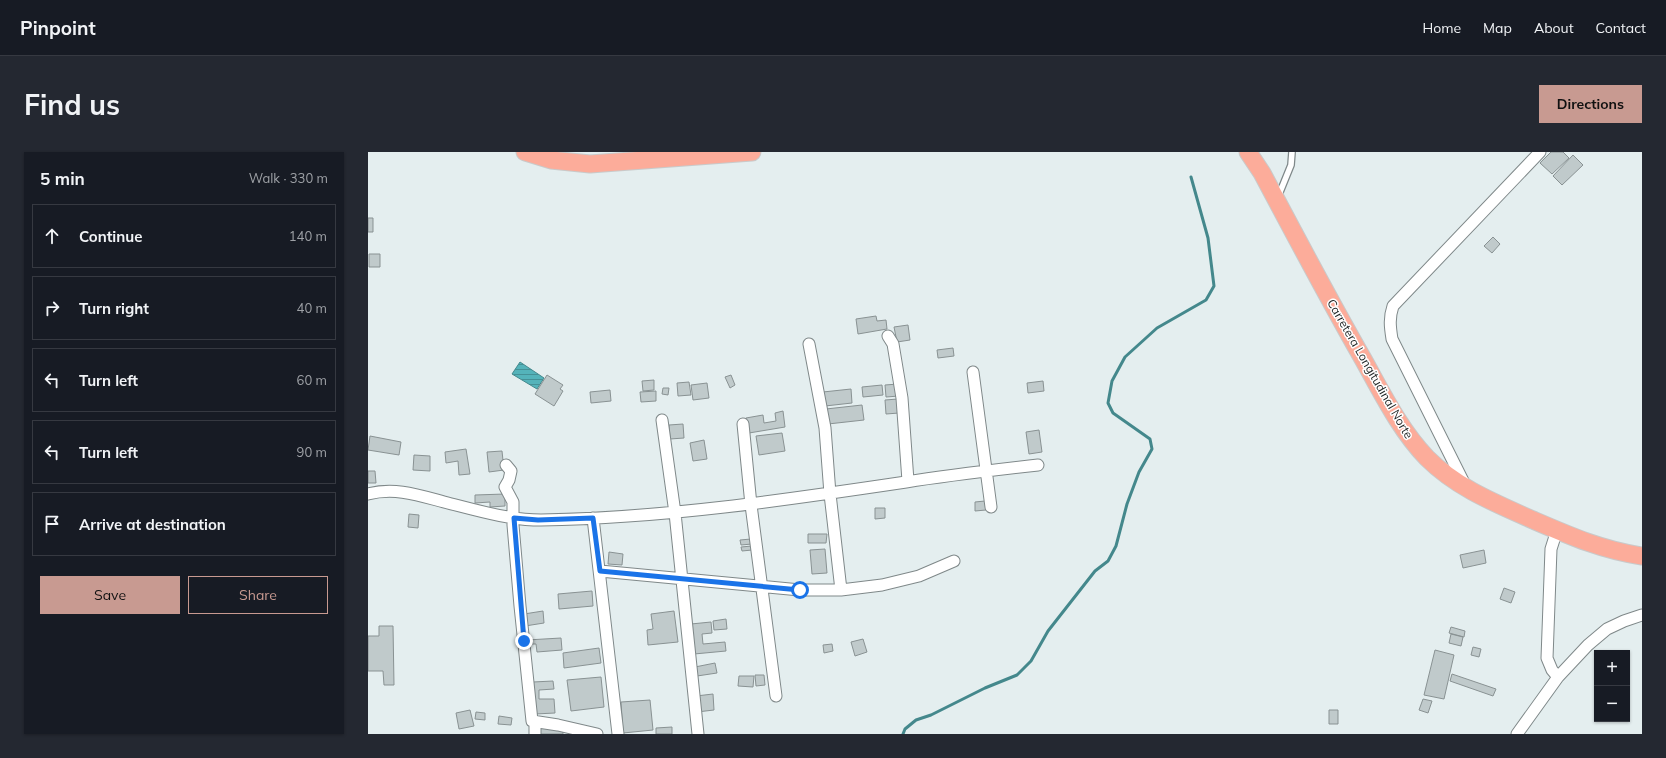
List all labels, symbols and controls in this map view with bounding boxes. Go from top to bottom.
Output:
text: Pinpoint [20,16,96,40]
text: Home [1422,19,1461,37]
text: Map [1483,19,1512,37]
text: About [1534,19,1574,37]
text: Contact [1596,19,1646,37]
button: Directions [1539,85,1642,123]
text: Find us [24,87,120,122]
text: 5 min [40,168,85,189]
text: Walk · 330 m [249,170,328,186]
icon: ahead [41,225,63,247]
text: Continue [79,227,142,246]
text: 140 m [289,228,327,244]
street label: Carretera Longitudinal Norte [1324,296,1417,441]
icon: right [41,297,63,319]
text: Turn right [79,299,149,318]
text: 40 m [297,300,327,316]
icon: left [41,369,63,391]
text: Turn left [79,371,138,390]
text: 60 m [297,372,327,388]
icon: left [41,441,63,463]
text: Turn left [79,443,138,462]
text: 90 m [297,444,327,460]
icon: arrive [41,513,63,535]
text: Arrive at destination [79,515,226,534]
button: Save [40,576,180,614]
button: Share [188,576,328,614]
route start [791,581,809,599]
route end [515,632,533,650]
map controls [1594,650,1630,722]
button: + [1594,650,1630,686]
button: − [1594,686,1630,722]

